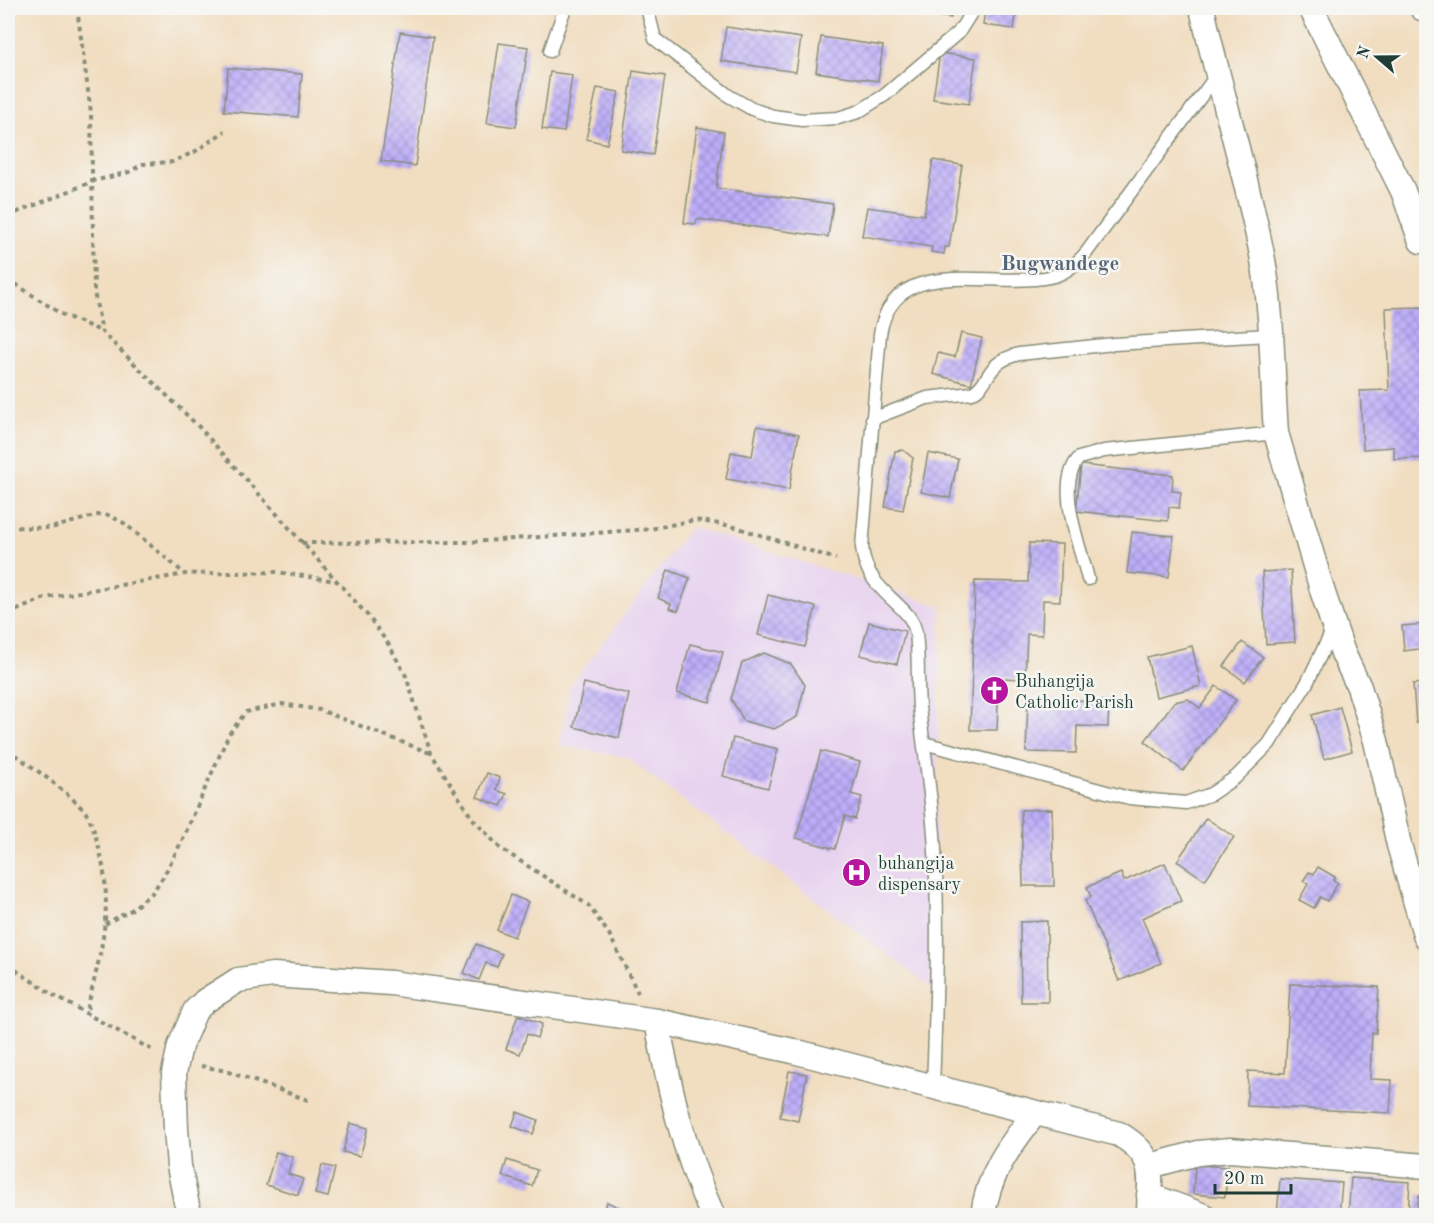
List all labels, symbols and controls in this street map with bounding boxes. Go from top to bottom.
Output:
north arrow [1347,27,1407,87]
text: N [1355,43,1375,61]
district label: Bugwandege [1001,254,1119,275]
place label: Buhangija Catholic Parish [1015,673,1134,712]
church icon: Buhangija Catholic Parish [978,675,1010,707]
place label: buhangija dispensary [878,855,961,894]
hospital icon: buhangija dispensary [841,857,873,889]
scale bar [1215,1157,1292,1195]
text: 20 m [1224,1170,1264,1188]

